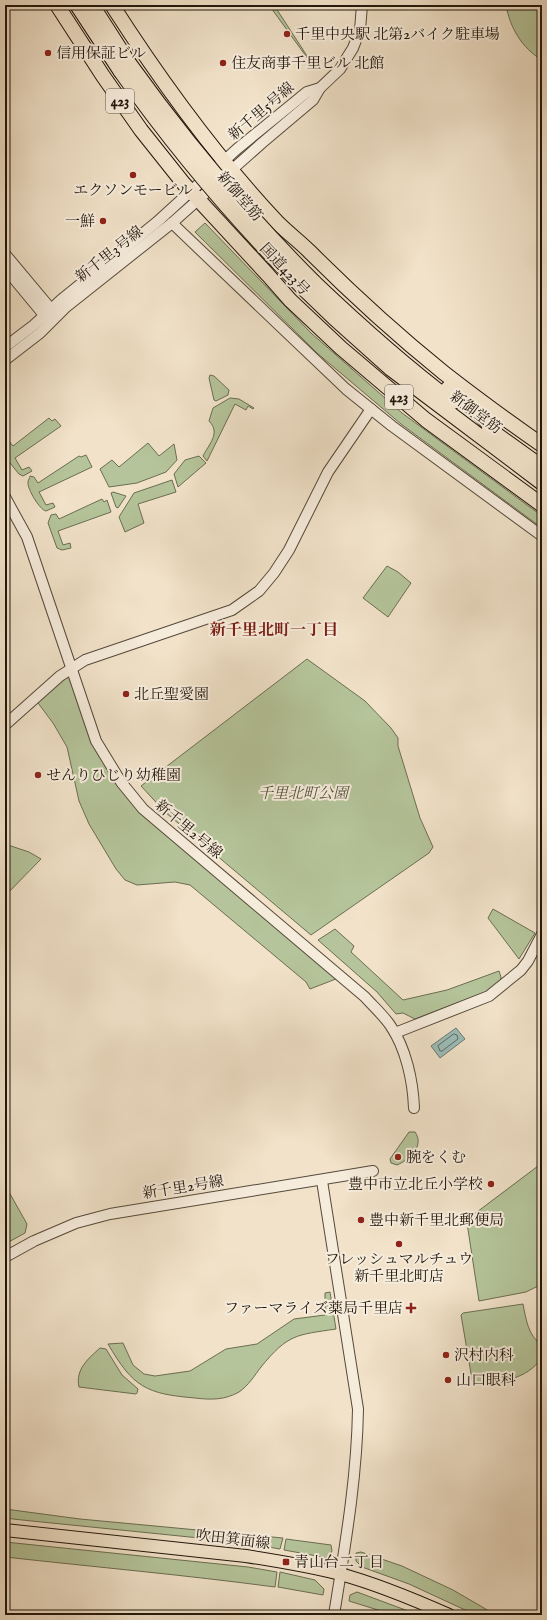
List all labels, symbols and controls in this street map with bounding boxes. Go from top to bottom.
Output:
place label: 千里中央駅 北第2バイク駐車場 [295,25,500,44]
marker: 千里中央駅 北第2バイク駐車場 [282,29,292,39]
place label: 信用保証ビル [56,44,146,63]
marker: 信用保証ビル [43,48,53,58]
place label: 住友商事千里ビル 北館 [231,54,384,73]
marker: 住友商事千里ビル 北館 [218,58,228,68]
street label: 新千里5号線 [224,78,298,145]
road number: 423 [106,89,134,113]
street label: 新御堂筋 [213,167,266,225]
marker: エクソンモービル [128,170,138,180]
place label: エクソンモービル [73,181,193,200]
place label: 一鮮 [65,212,95,231]
marker: 一鮮 [98,216,108,226]
street label: 新千里3号線 [72,222,147,287]
street label: 国道423号 [256,239,314,300]
road number: 423 [385,385,413,409]
street label: 新御堂筋 [446,387,505,438]
district label: 新千里北町一丁目 [209,621,338,641]
place label: 北丘聖愛園 [134,685,209,704]
marker: 北丘聖愛園 [121,689,131,699]
place label: せんりひじり幼稚園 [46,766,181,785]
marker: せんりひじり幼稚園 [33,770,43,780]
park label: 千里北町公園 [258,784,351,803]
street label: 新千里2号線 [151,796,226,863]
place label: 腕をくむ [406,1148,466,1167]
marker: 腕をくむ [393,1152,403,1162]
street label: 新千里2号線 [141,1172,225,1203]
place label: 豊中市立北丘小学校 [348,1175,483,1194]
marker: 豊中市立北丘小学校 [486,1179,496,1189]
place label: 豊中新千里北郵便局 [369,1211,504,1230]
marker: 豊中新千里北郵便局 [356,1215,366,1225]
marker: フレッシュマルチュウ 新千里北町店 [394,1239,404,1249]
place label: フレッシュマルチュウ 新千里北町店 [325,1250,473,1286]
place label: ファーマライズ薬局千里店 [224,1299,403,1318]
marker: ファーマライズ薬局千里店 [406,1303,416,1313]
place label: 沢村内科 [454,1346,514,1365]
marker: 沢村内科 [441,1350,451,1360]
place label: 山口眼科 [456,1371,516,1390]
marker: 山口眼科 [443,1375,453,1385]
street label: 吹田箕面線 [195,1525,271,1553]
place label: 青山台二丁目 [294,1553,384,1572]
marker: 青山台二丁目 [281,1557,291,1567]

